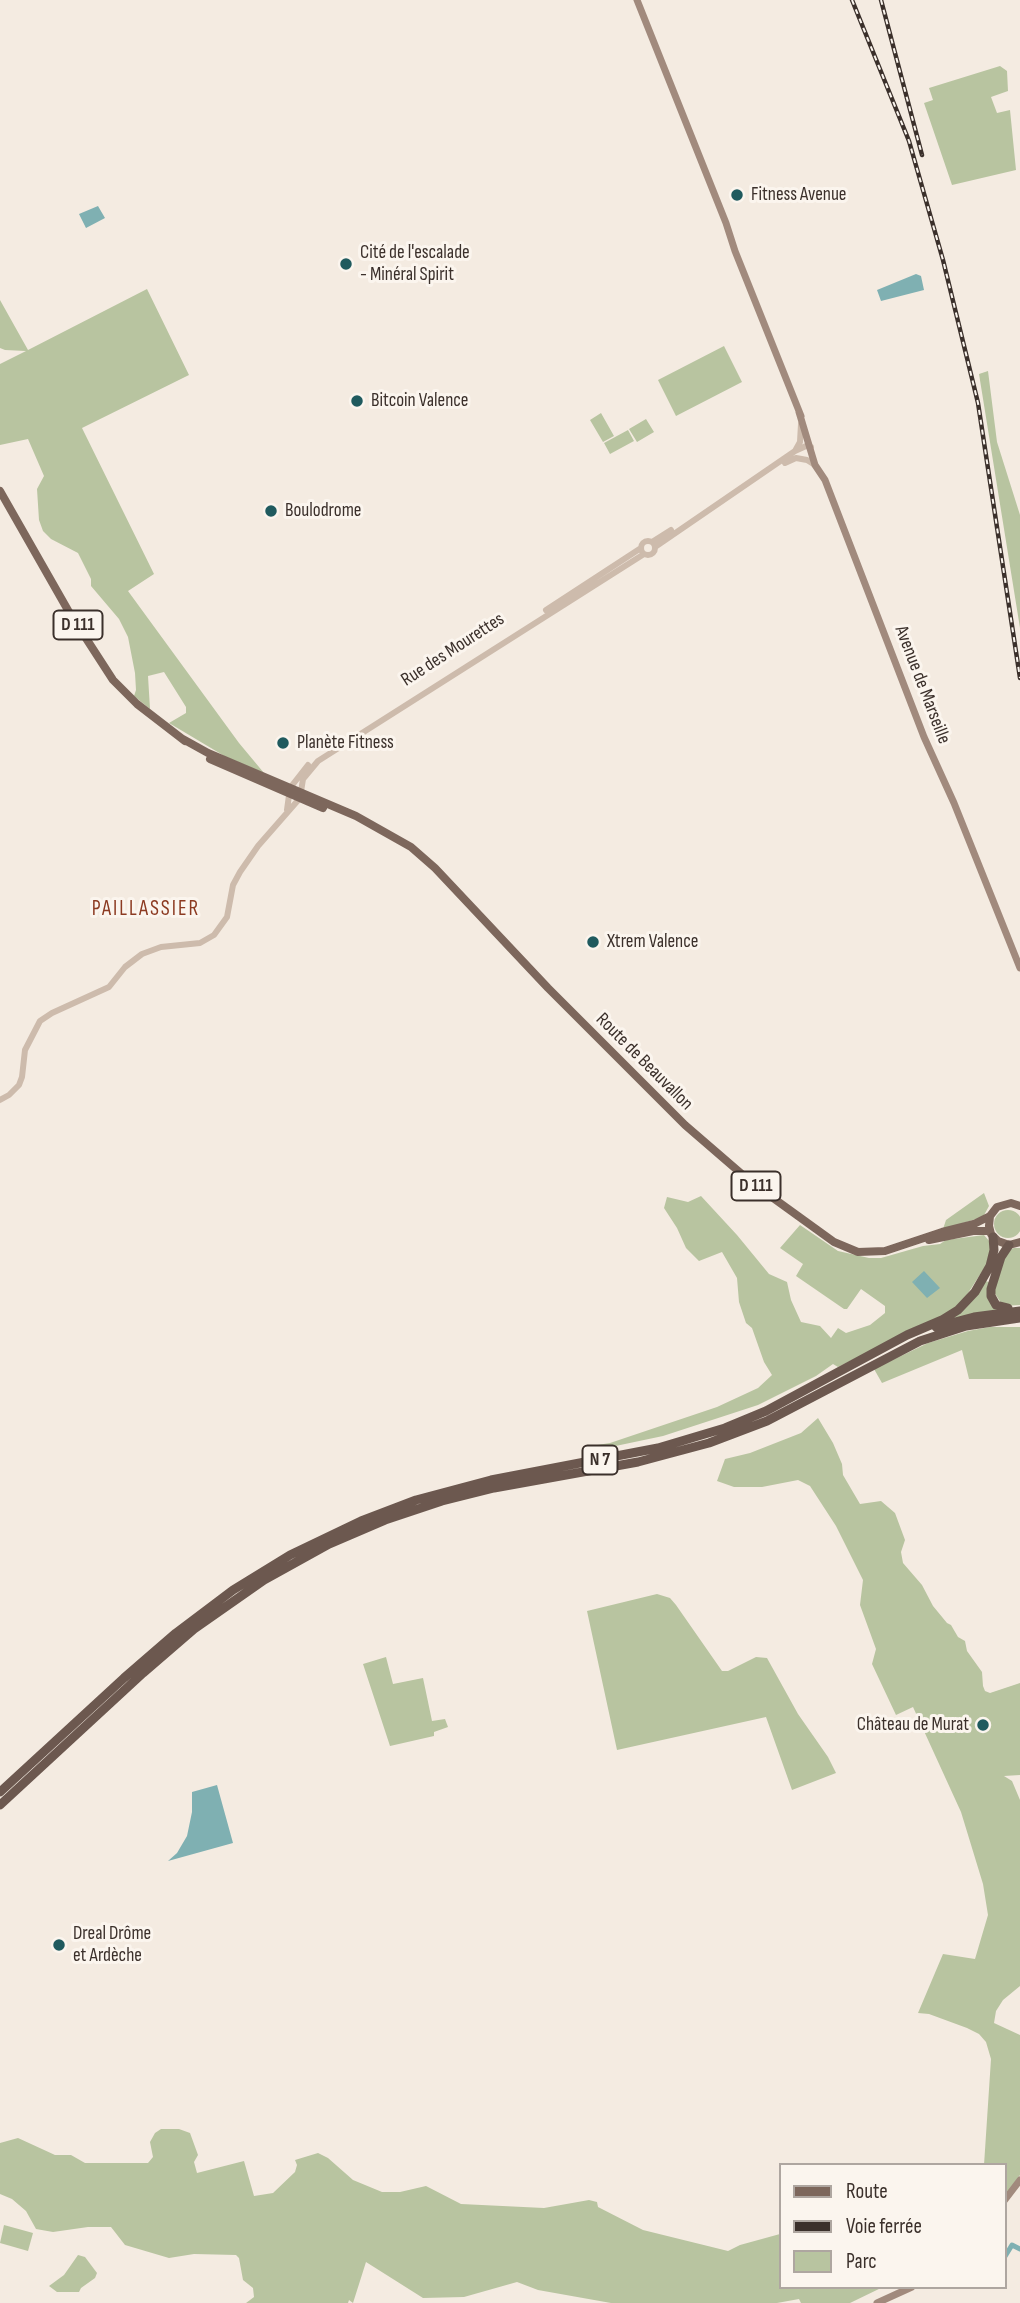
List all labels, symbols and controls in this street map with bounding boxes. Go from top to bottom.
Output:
place label: Fitness Avenue [751,184,846,206]
marker: Fitness Avenue [729,187,745,203]
place label: Cité de l'escalade - Minéral Spirit [360,242,470,286]
marker: Cité de l'escalade - Minéral Spirit [338,256,354,272]
place label: Bitcoin Valence [371,390,468,412]
marker: Bitcoin Valence [349,393,365,409]
place label: Boulodrome [285,500,361,522]
marker: Boulodrome [263,503,279,519]
street label: Rue des Mourettes [397,608,509,692]
road number: D 111 [54,610,102,640]
street label: Avenue de Marseille [889,623,955,747]
place label: Planète Fitness [297,732,394,754]
marker: Planète Fitness [275,735,291,751]
district label: PAILLASSIER [93,897,199,923]
place label: Xtrem Valence [607,931,698,953]
marker: Xtrem Valence [585,934,601,950]
street label: Route de Beauvallon [591,1009,697,1115]
road number: D 111 [732,1171,780,1200]
road number: N 7 [582,1446,618,1475]
place label: Château de Murat [857,1714,969,1736]
marker: Château de Murat [975,1717,991,1733]
place label: Dreal Drôme et Ardèche [73,1923,151,1967]
marker: Dreal Drôme et Ardèche [51,1937,67,1953]
legend [778,2163,1006,2289]
text: Route [846,2179,888,2204]
text: Voie ferrée [846,2214,922,2239]
text: Parc [846,2249,877,2274]

